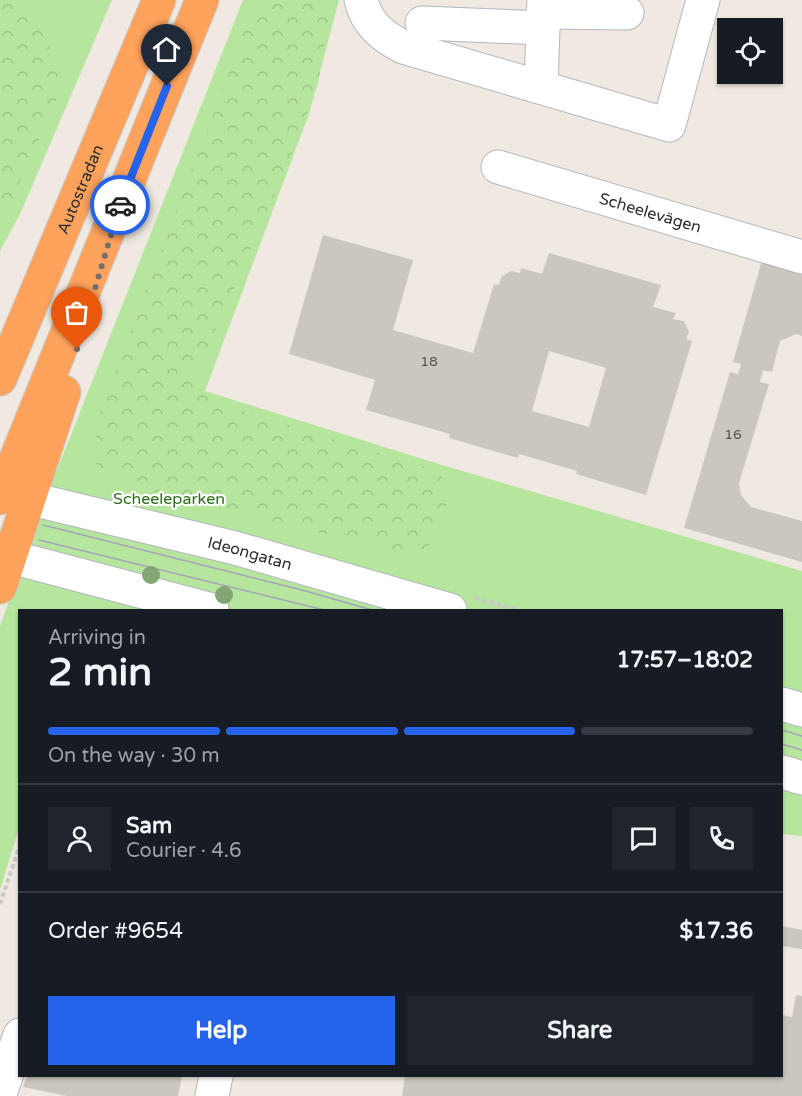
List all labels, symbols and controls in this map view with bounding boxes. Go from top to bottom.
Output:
map controls [717,18,783,84]
button: locate [717,18,783,84]
pin [141,24,192,86]
icon: home [150,33,183,66]
street label: Autostradan [53,142,108,237]
courier [90,175,150,235]
icon: car [104,189,137,222]
street label: Scheelevägen [597,189,704,238]
pin [51,287,102,349]
icon: bag [60,296,93,329]
house number: 18 [420,353,438,370]
house number: 16 [724,426,742,443]
park label: Scheeleparken [113,489,225,509]
street label: Ideongatan [205,533,294,575]
text: Arriving in [48,626,146,650]
text: 17:57–18:02 [616,647,753,673]
text: 2 min [48,649,152,696]
text: On the way · 30 m [48,744,220,768]
button: person [48,807,111,870]
button: chat [612,807,675,870]
button: phone [690,807,753,870]
text: Sam [126,813,172,839]
text: Courier · 4.6 [126,839,241,863]
text: Order #9654 [48,918,183,944]
text: $17.36 [680,918,753,944]
button: Help [48,996,395,1065]
button: Share [407,996,753,1065]

